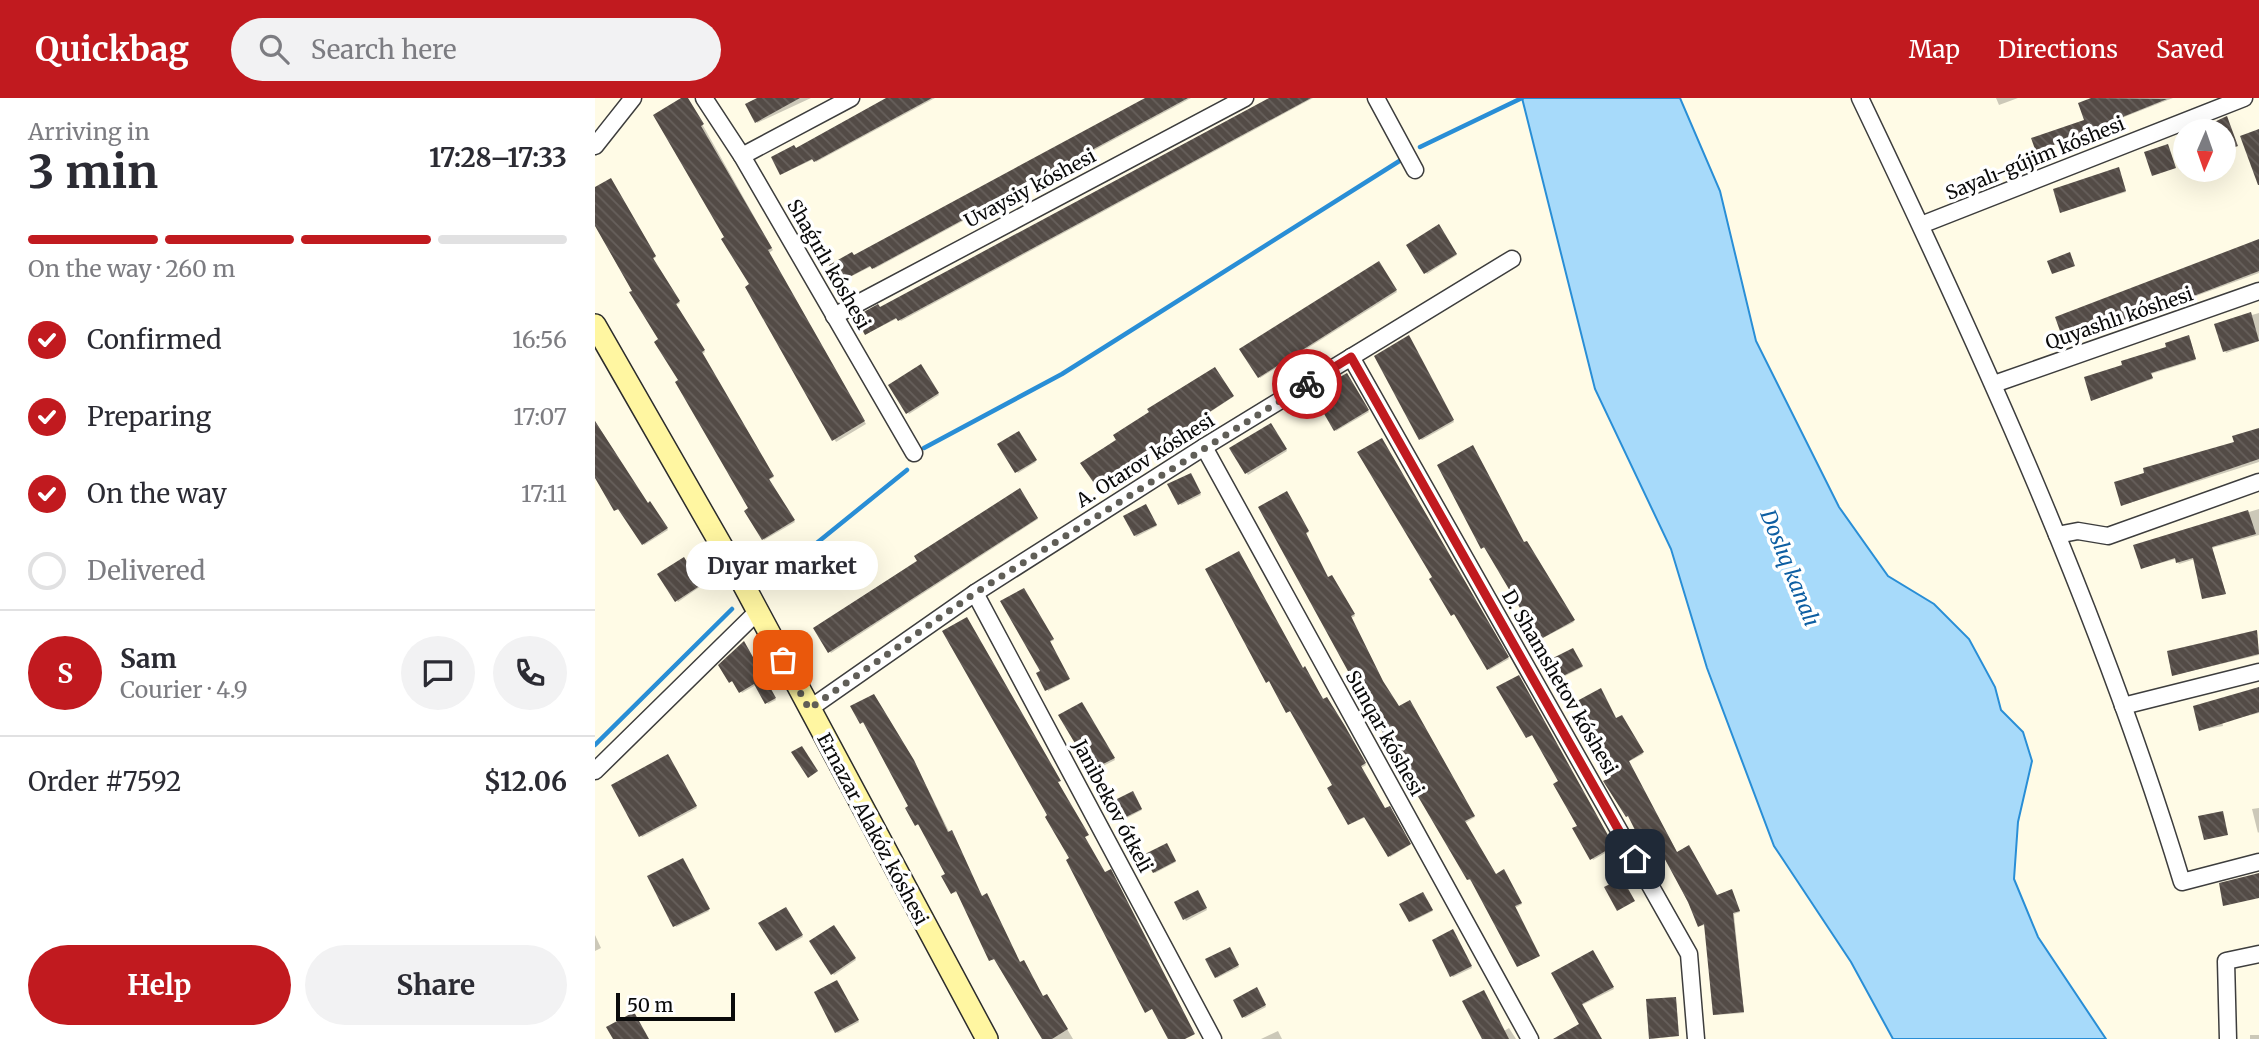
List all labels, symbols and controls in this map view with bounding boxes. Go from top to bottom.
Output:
search box [231,18,721,81]
text: Quickbag [35,29,189,70]
icon: search [255,30,293,68]
text: Search here [311,33,457,66]
text: Map [1909,34,1960,65]
text: Directions [1998,34,2118,65]
text: Saved [2156,34,2224,65]
street label: Sayalı-gújim kóshesi [1942,111,2128,205]
text: Arriving in [28,117,150,146]
north arrow [2173,119,2237,182]
map controls [2173,119,2236,182]
text: 17:28–17:33 [429,141,567,174]
text: 3 min [28,143,158,201]
street label: Uvaysiy kóshesi [960,143,1100,233]
street label: Shaǵırlı kóshesi [782,195,876,333]
text: On the way · 260 m [28,254,235,283]
street label: Quyashlı kóshesi [2042,281,2196,355]
icon: check [28,321,66,359]
text: Confirmed [87,323,222,356]
text: 16:56 [512,325,567,354]
courier [1272,349,1342,419]
icon: bike [1288,365,1326,403]
icon: check [28,398,66,436]
text: Preparing [87,400,211,433]
text: 17:07 [513,402,567,431]
street label: A. Otarov kóshesi [1071,408,1219,513]
icon: check [28,475,66,513]
text: On the way [87,477,227,510]
text: 17:11 [521,479,567,508]
water label: Doslıq kanalı [1754,505,1826,630]
callout: Dıyar market [687,541,879,590]
text: Dıyar market [707,551,857,580]
text: Delivered [87,554,206,587]
street label: D. Shamshetov kóshesi [1497,585,1623,779]
pin [753,630,813,690]
button: chat [401,636,475,710]
button: phone [493,636,567,710]
icon: bag [764,641,802,679]
text: Sam [120,642,177,675]
text: S [57,657,73,690]
street label: Sunqar kóshesi [1341,666,1429,800]
text: Courier · 4.9 [120,675,248,704]
street label: Ernazar Alakóz kóshesi [812,729,934,929]
street label: Janibekov ótkeli [1067,735,1158,876]
text: Order #7592 [28,765,182,798]
text: $12.06 [484,765,567,798]
pin [1605,829,1665,889]
icon: home [1616,840,1654,878]
button: Help [28,945,291,1025]
button: Share [305,945,567,1025]
scale bar [616,990,735,1022]
text: 50 m [627,993,673,1017]

